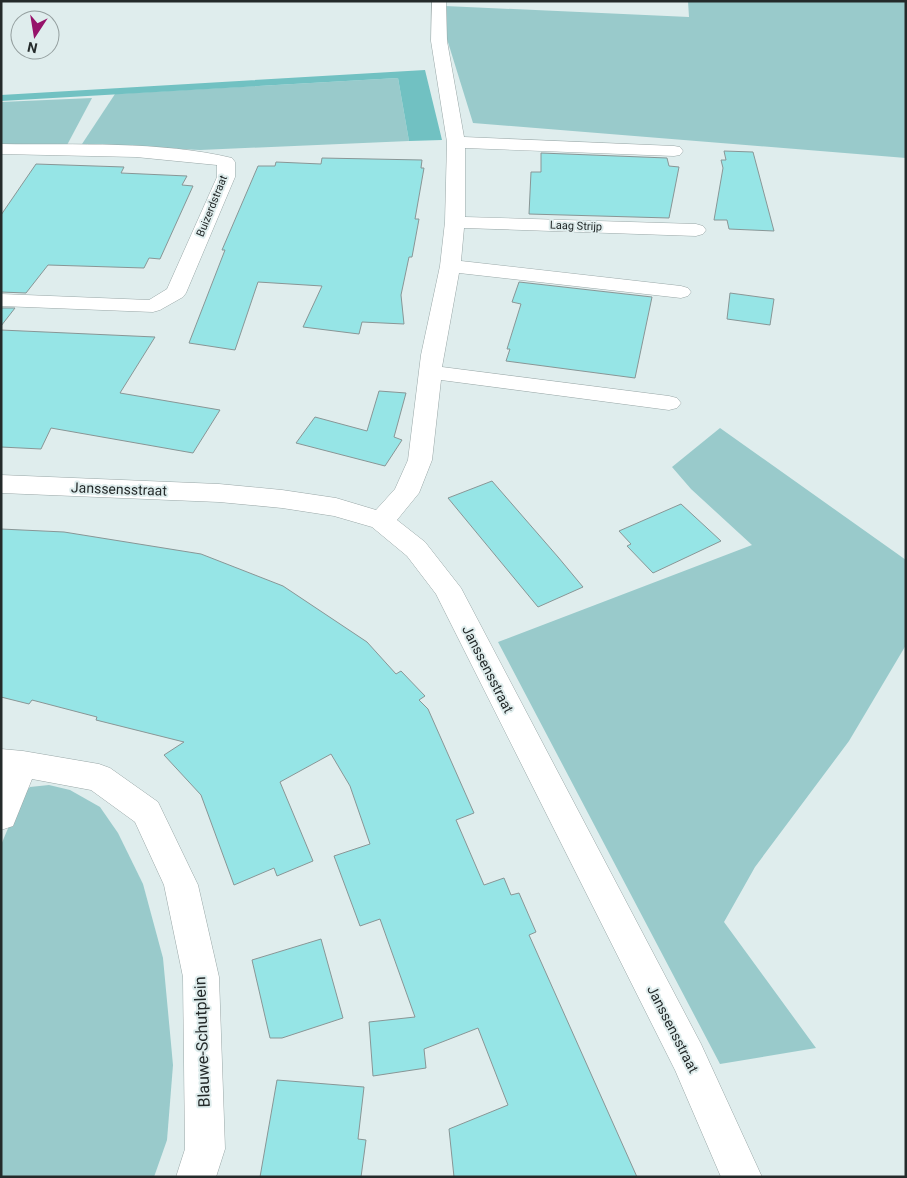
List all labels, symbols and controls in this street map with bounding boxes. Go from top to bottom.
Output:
north arrow [10,10,60,60]
text: N [26,39,39,57]
street label: Buizerdstraat [194,173,230,239]
street label: Laag Strijp [550,219,602,233]
street label: Janssensstraat [71,479,168,499]
street label: Janssensstraat [459,623,517,716]
street label: Blauwe-Schutplein [190,976,214,1108]
street label: Janssensstraat [644,983,702,1076]

